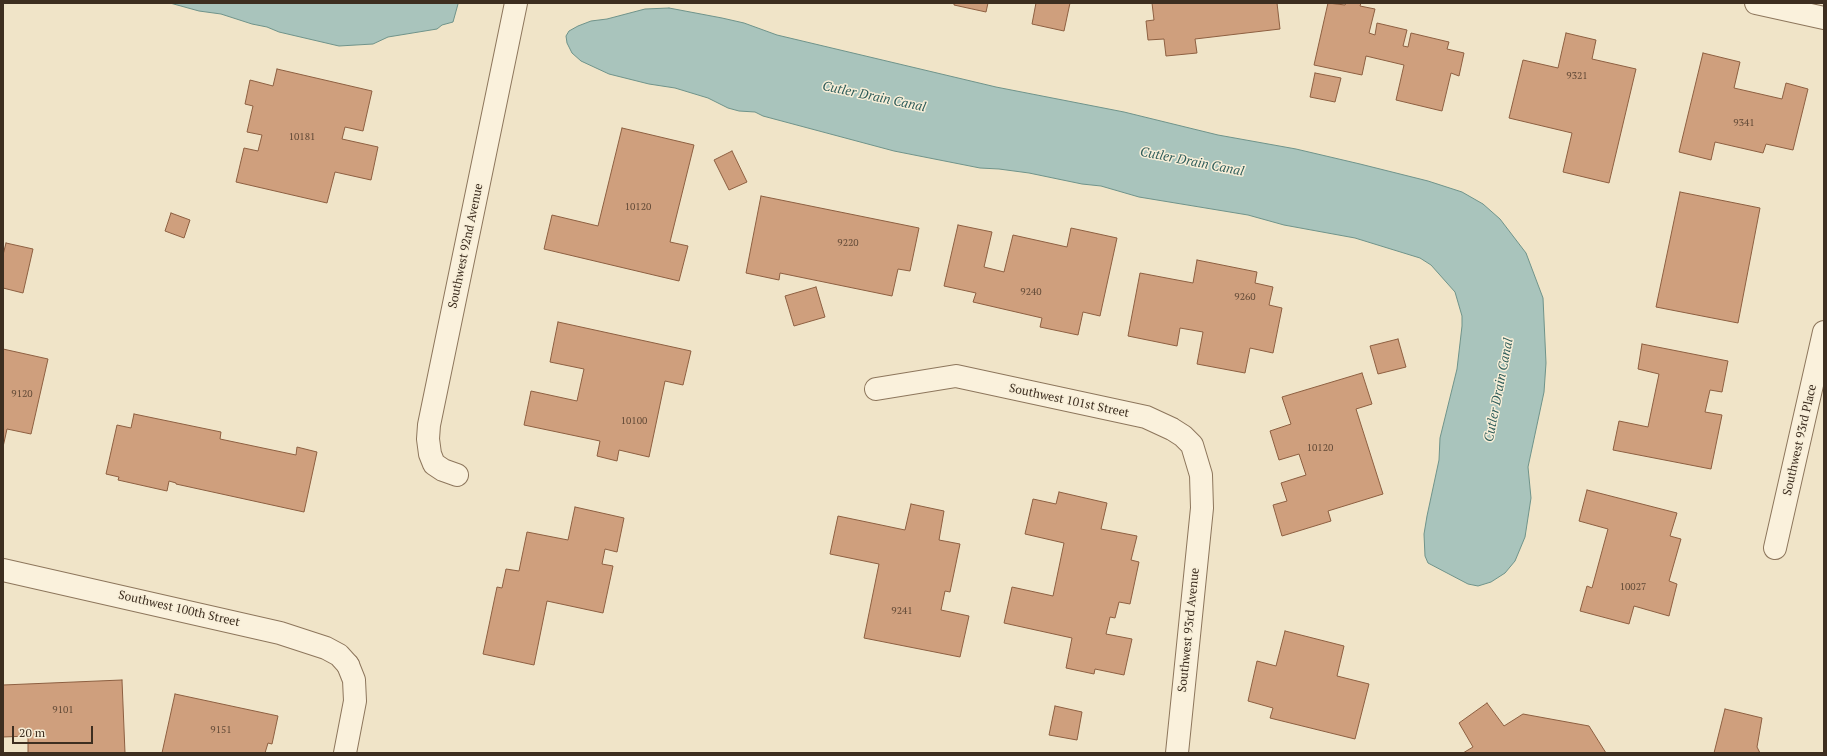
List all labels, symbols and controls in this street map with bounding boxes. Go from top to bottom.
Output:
house number: 9321 [1566,70,1588,82]
water label: Cutler Drain Canal [821,78,927,116]
house number: 9341 [1733,117,1755,129]
house number: 10181 [289,131,315,143]
water label: Cutler Drain Canal [1139,144,1245,180]
street label: Southwest 92nd Avenue [446,182,486,310]
house number: 10120 [625,201,651,213]
house number: 9220 [837,237,859,249]
house number: 9240 [1020,286,1042,298]
house number: 9260 [1234,291,1256,303]
water label: Cutler Drain Canal [1481,337,1517,443]
street label: Southwest 101st Street [1008,381,1130,421]
street label: Southwest 93rd Place [1780,383,1820,497]
house number: 9120 [11,388,33,400]
house number: 10100 [621,415,647,427]
house number: 10120 [1307,442,1333,454]
street label: Southwest 93rd Avenue [1175,567,1203,693]
house number: 10027 [1620,581,1646,593]
street label: Southwest 100th Street [117,588,241,630]
house number: 9241 [891,605,913,617]
house number: 9101 [52,704,74,716]
scale bar [14,718,95,744]
house number: 9151 [210,724,232,736]
text: 20 m [19,725,45,740]

